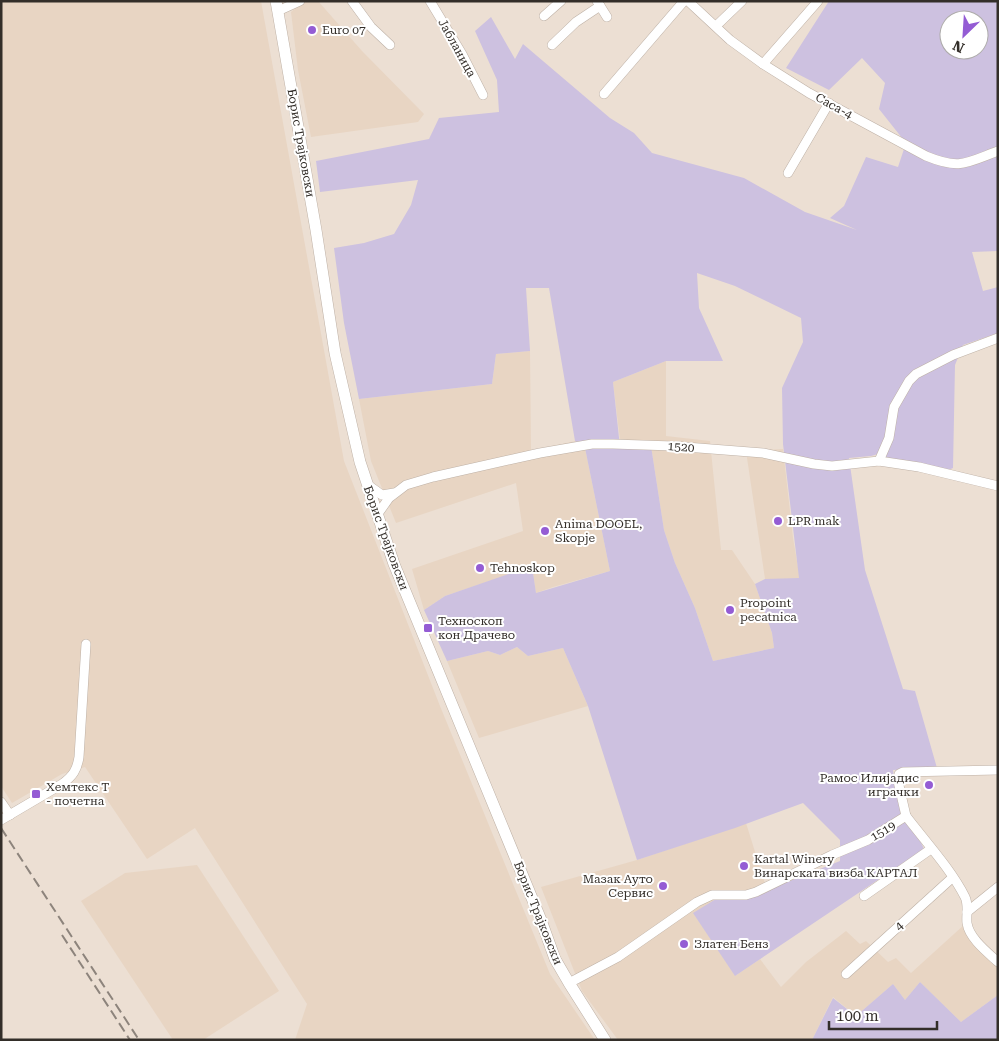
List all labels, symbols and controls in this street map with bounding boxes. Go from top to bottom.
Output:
north arrow [939,10,989,60]
street label: Јабланица [435,16,479,80]
place label: Euro 07 [322,23,366,37]
marker: Euro 07 [306,24,318,36]
text: N [950,37,967,56]
street label: Борис Трајковски [285,87,317,199]
street label: Саса-4 [813,90,855,122]
street label: 1520 [667,439,695,455]
street label: Борис Трајковски [361,484,411,592]
place label: LPR mak [788,514,840,528]
marker: LPR mak [772,515,784,527]
place label: Anima DOOEL, Skopje [555,517,642,545]
marker: Anima DOOEL, Skopje [539,525,551,537]
place label: Tehnoskop [490,561,555,575]
marker: Tehnoskop [474,562,486,574]
place label: Propoint pecatnica [740,596,797,624]
marker: Propoint pecatnica [724,604,736,616]
place label: Техноскоп кон Драчево [438,614,515,642]
marker: Техноскоп кон Драчево [422,622,434,634]
place label: Рамос Илијадис играчки [820,771,919,799]
marker: Рамос Илијадис играчки [923,779,935,791]
place label: Хемтекс Т - почетна [46,780,109,808]
marker: Хемтекс Т - почетна [30,788,42,800]
street label: 1519 [868,818,898,844]
place label: Kartal Winery Винарската визба КАРТАЛ [754,852,918,880]
street label: Борис Трајковски [511,859,565,967]
marker: Kartal Winery Винарската визба КАРТАЛ [738,860,750,872]
place label: Мазак Ауто Сервис [583,872,653,900]
marker: Мазак Ауто Сервис [657,880,669,892]
street label: 4 [892,918,906,933]
place label: Златен Бенз [694,937,769,951]
marker: Златен Бенз [678,938,690,950]
scale bar [829,998,936,1030]
text: 100 m [836,1007,879,1025]

